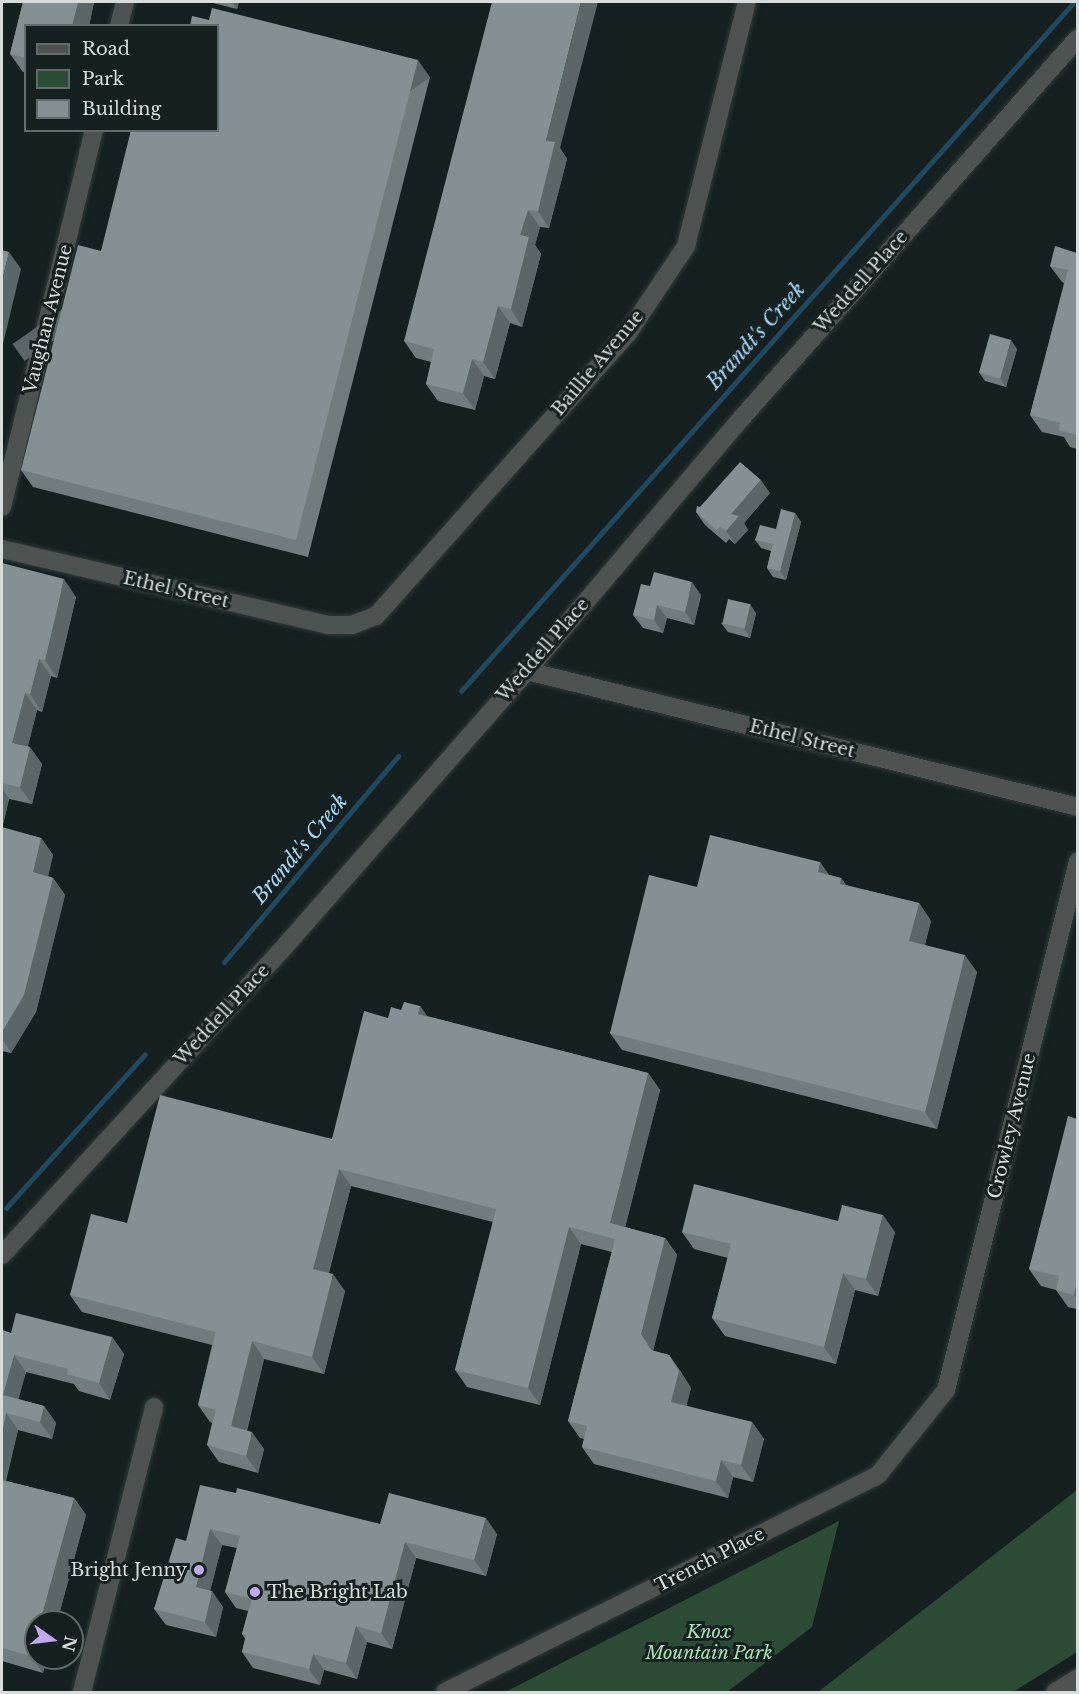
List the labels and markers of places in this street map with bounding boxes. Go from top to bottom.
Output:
place label: Bright Jenny [70,1559,187,1581]
marker: Bright Jenny [192,1563,206,1577]
place label: The Bright Lab [267,1581,408,1603]
marker: The Bright Lab [248,1585,262,1599]

